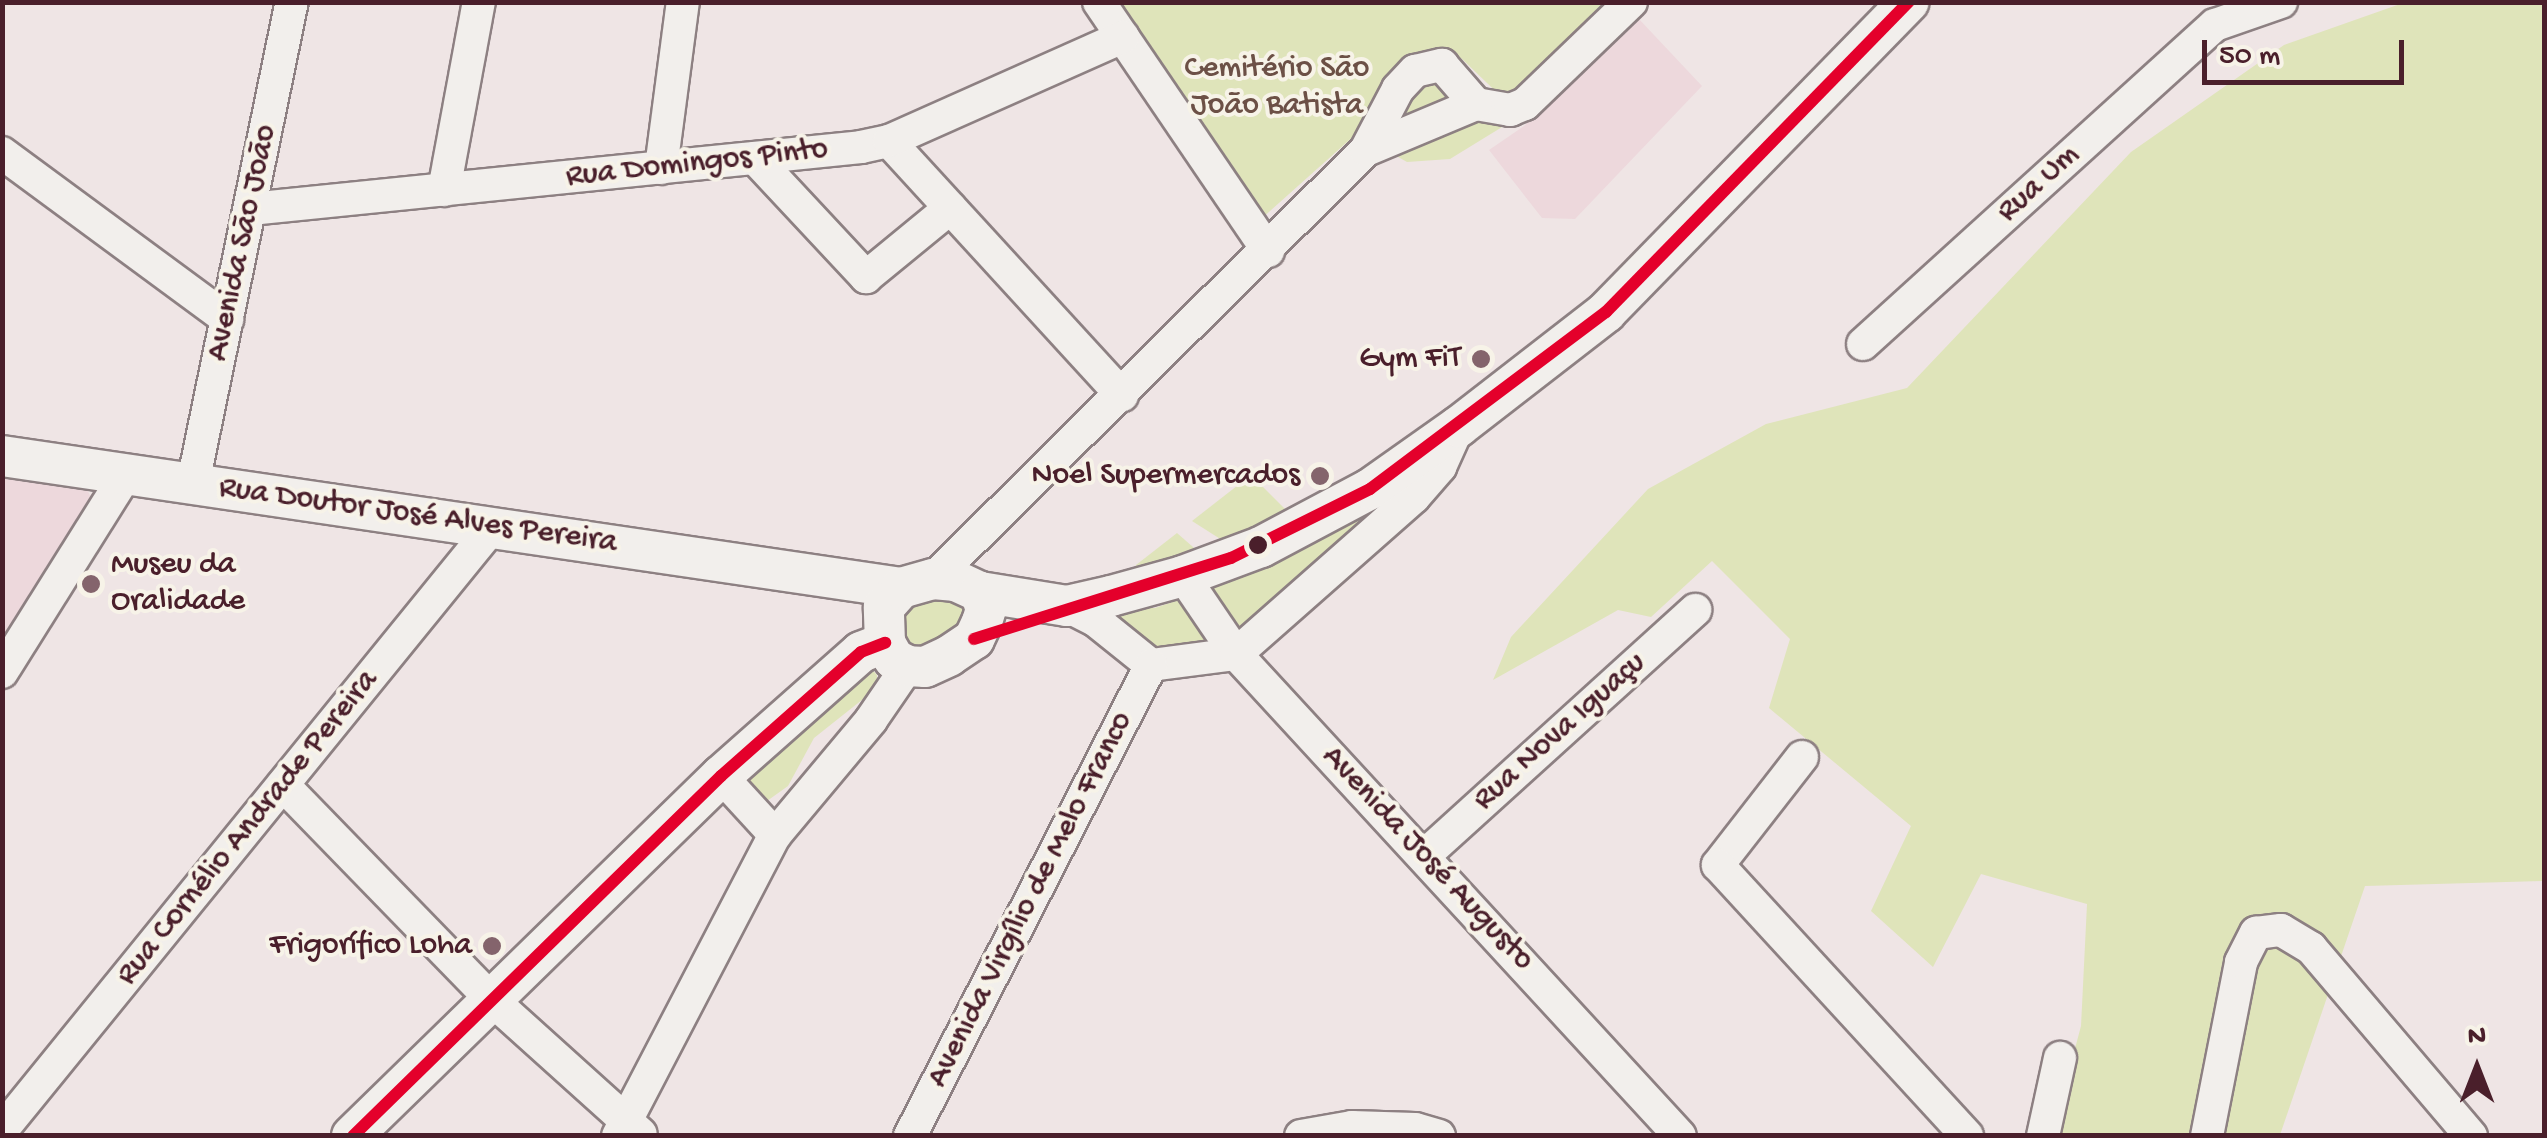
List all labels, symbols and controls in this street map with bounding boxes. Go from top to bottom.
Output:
scale bar [2207,20,2410,82]
text: 50 m [2219,40,2280,75]
park label: Cemitério São João Batista [1185,51,1369,126]
street label: Avenida São João [199,121,287,365]
street label: Rua Domingos Pinto [564,131,830,197]
street label: Rua Um [1990,137,2088,231]
place label: Gym FiT [1359,340,1461,378]
marker: Gym FiT [1470,348,1492,370]
place label: Noel Supermercados [1032,457,1300,495]
marker: Noel Supermercados [1309,465,1331,487]
street label: Rua Doutor José Alves Pereira [216,469,620,563]
unlabelled marker [1248,535,1268,555]
place label: Museu da Oralidade [111,547,245,622]
marker: Museu da Oralidade [80,573,102,595]
street label: Rua Nova Iguaçu [1466,645,1654,819]
street label: Rua Cornélio Andrade Pereira [109,662,387,994]
street label: Avenida Virgílio de Melo Franco [919,706,1143,1094]
street label: Avenida José Augusto [1313,738,1541,980]
place label: Frigorífico Loha [269,927,472,965]
marker: Frigorífico Loha [481,935,503,957]
north arrow [2427,1018,2527,1118]
text: N [2468,1021,2486,1054]

